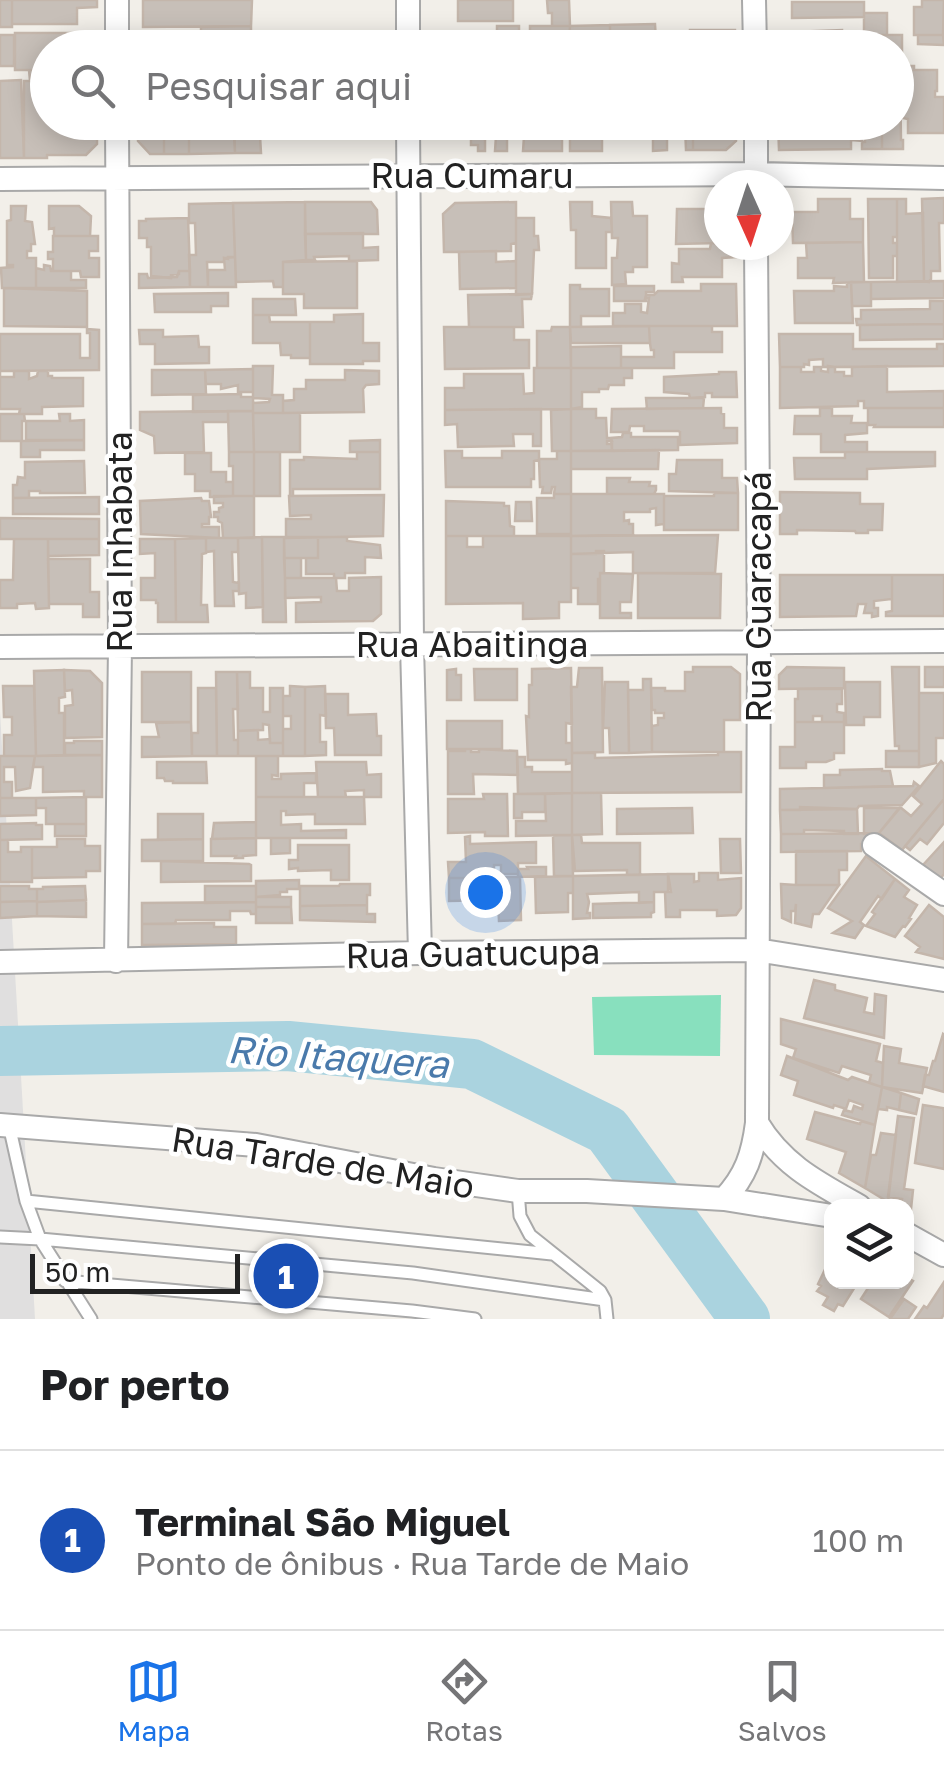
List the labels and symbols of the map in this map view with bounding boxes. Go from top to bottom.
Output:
street label: Rua Cumaru [370,154,574,196]
north arrow [704,170,794,260]
street label: Rua Inhabata [98,431,140,653]
street label: Rua Guaracapá [737,471,779,723]
street label: Rua Abaitinga [355,623,589,665]
your location [460,867,511,918]
street label: Rua Guatucupa [345,930,601,976]
water label: Rio Itaquera [226,1026,451,1086]
street label: Rua Tarde de Maio [169,1117,477,1207]
pin: 1 [254,1238,318,1314]
scale bar [30,1249,240,1294]

